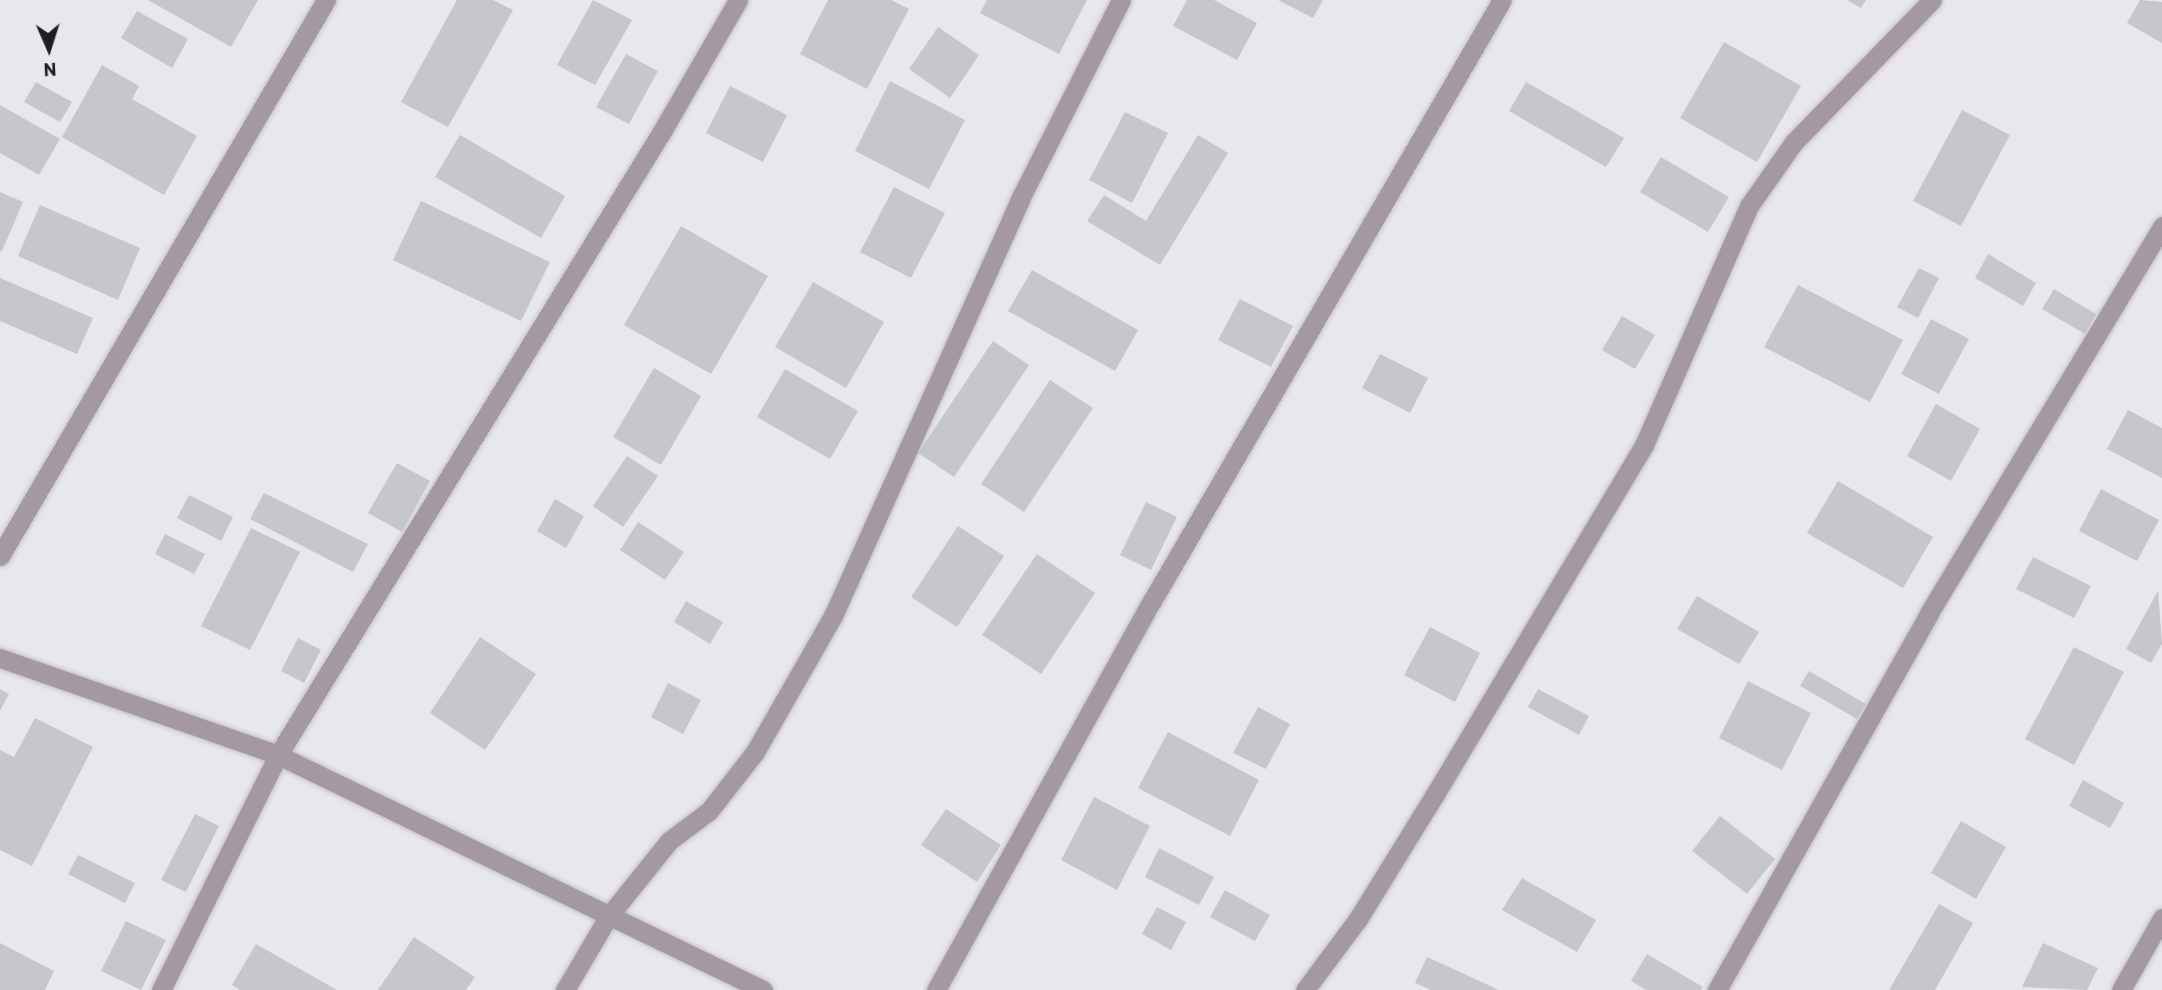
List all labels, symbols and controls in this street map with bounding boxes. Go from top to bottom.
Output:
north arrow [14,14,84,84]
text: N [43,59,57,82]

